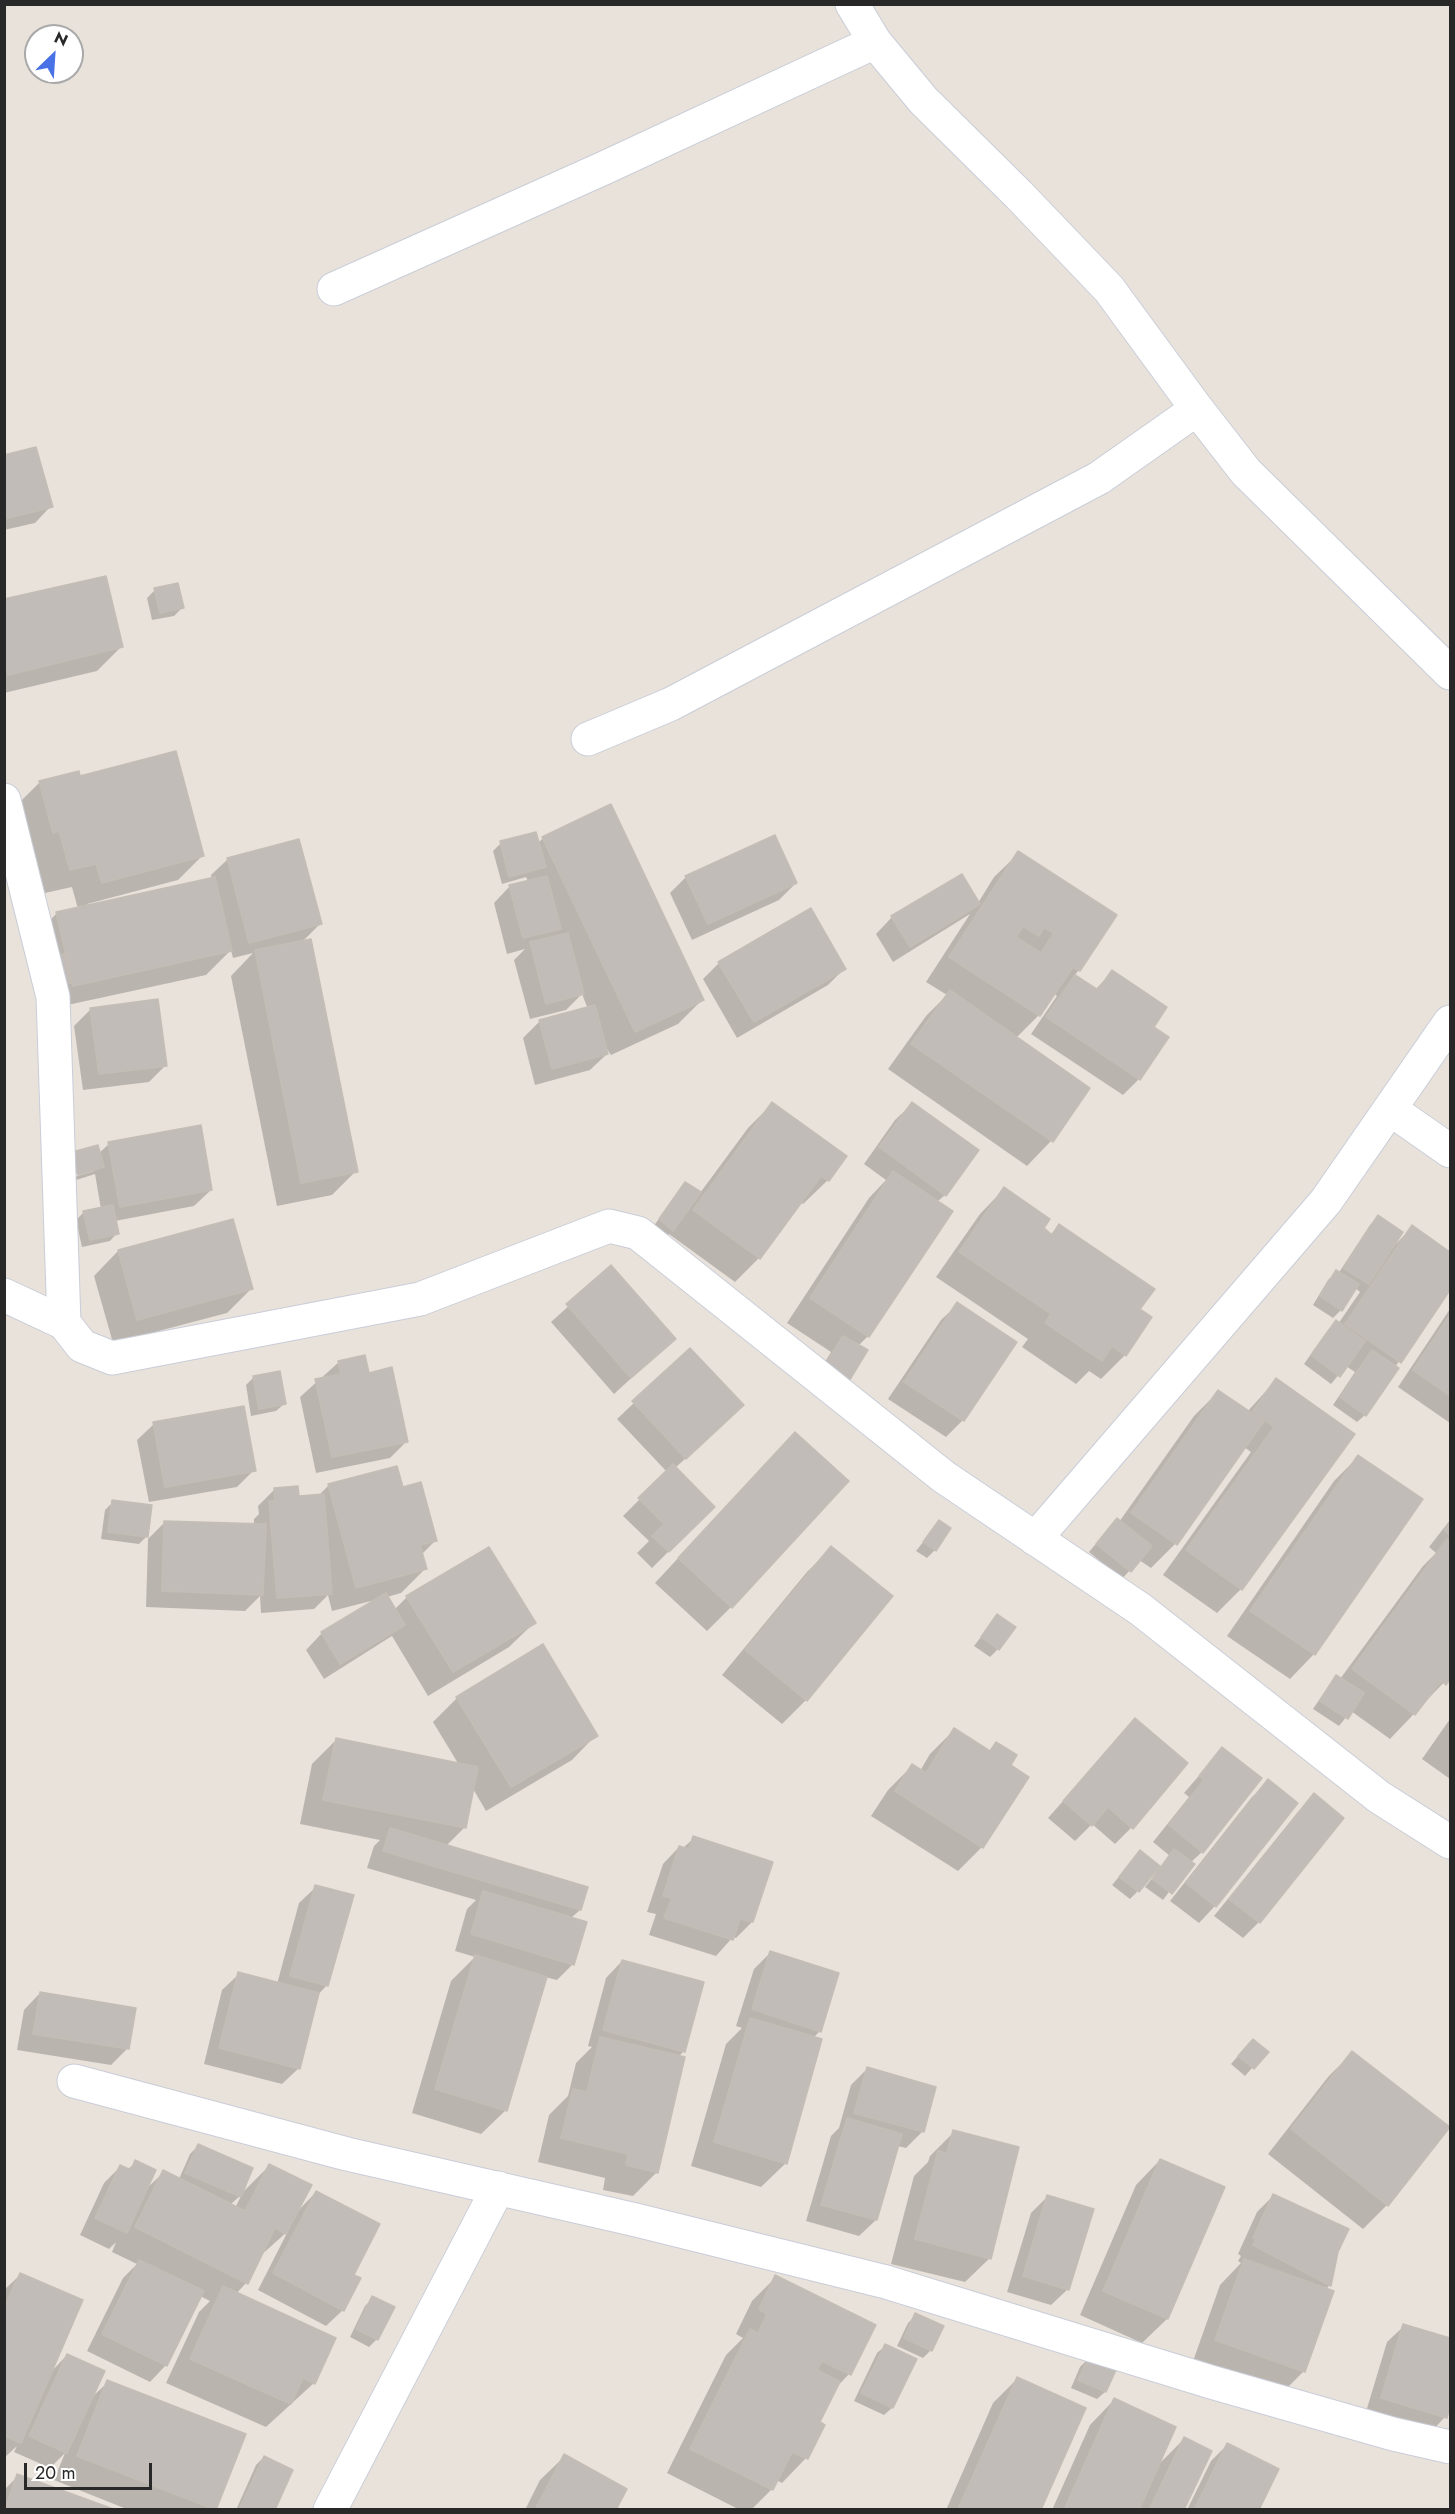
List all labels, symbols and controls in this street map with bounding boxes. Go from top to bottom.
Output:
north arrow [24,24,84,84]
text: N [50,26,72,52]
scale bar [27,2451,154,2489]
text: 20 m [35,2460,75,2486]

